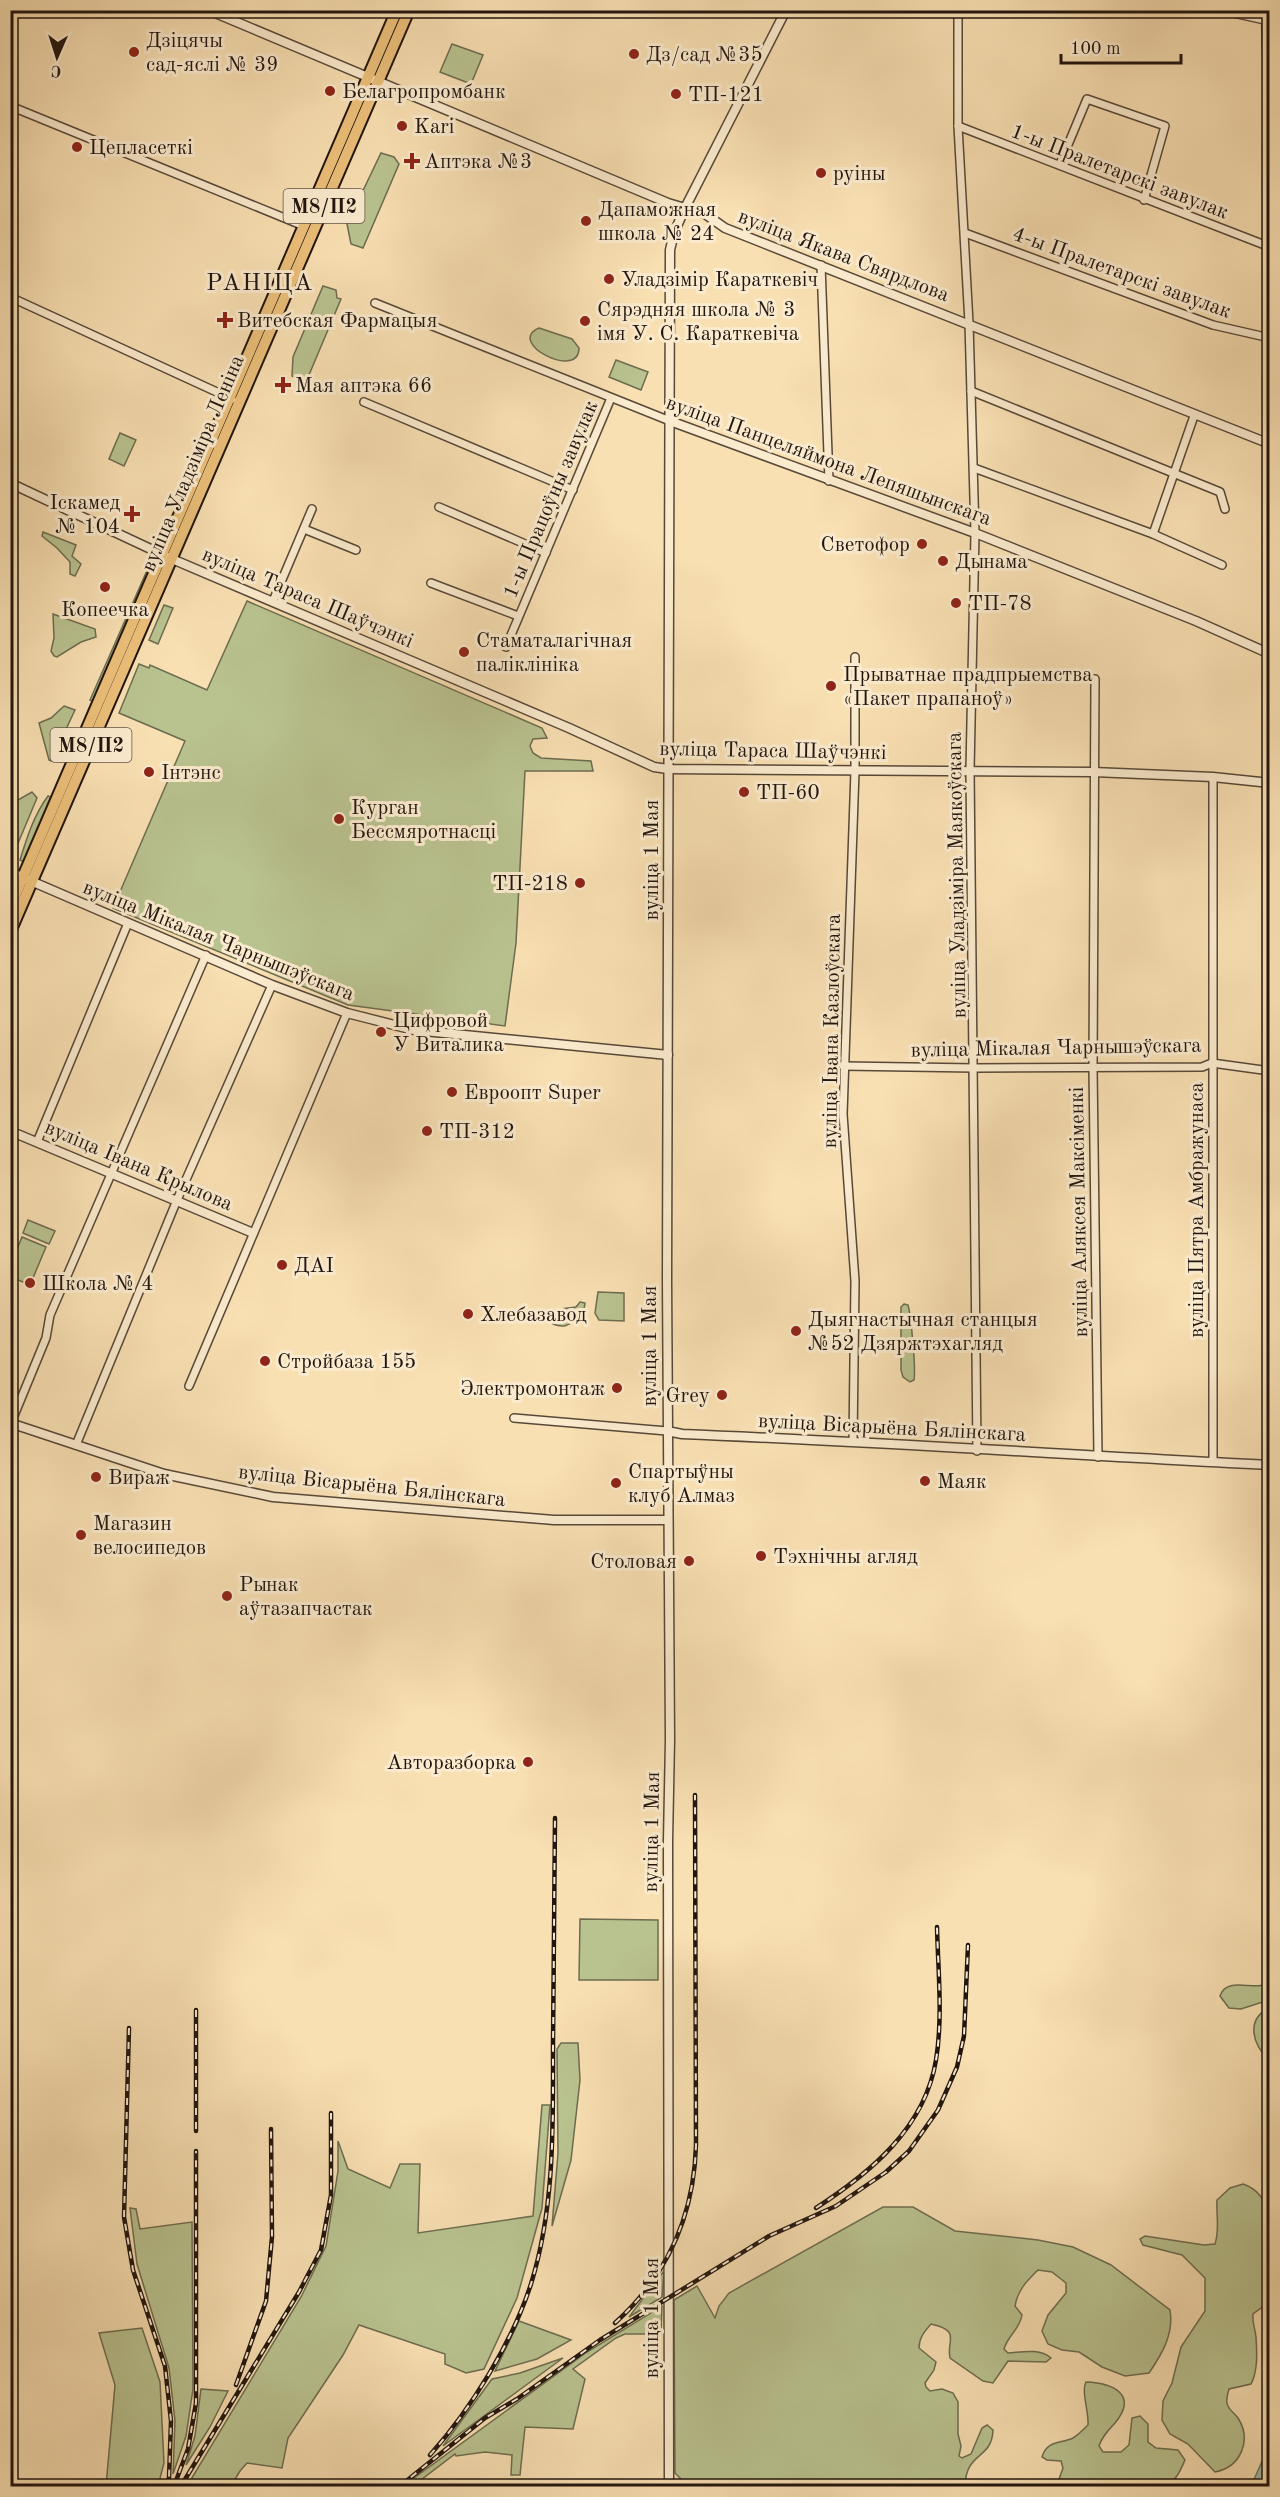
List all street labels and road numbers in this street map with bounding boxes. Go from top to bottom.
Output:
street label: 1-ы Пралетарскі завулак [1008,121,1232,224]
road number: М8/П2 [284,189,364,223]
street label: вуліца Якава Свярдлова [735,206,952,306]
street label: 4-ы Пралетарскі завулак [1009,224,1234,323]
street label: вуліца Уладзіміра Леніна [138,352,249,575]
street label: вуліца Панцеляймона Лепяшынскага [663,393,994,530]
street label: 1-ы Працоўны завулак [500,397,603,601]
street label: вуліца Тараса Шаўчэнкі [199,544,416,652]
road number: М8/П2 [50,728,132,762]
street label: вуліца Уладзіміра Маякоўскага [945,732,970,1018]
street label: вуліца Тараса Шаўчэнкі [659,739,887,764]
street label: вуліца 1 Мая [642,799,663,921]
street label: вуліца Мікалая Чарнышэўскага [80,877,357,1006]
street label: вуліца Івана Казлоўскага [820,913,845,1149]
street label: вуліца Мікалая Чарнышэўскага [910,1035,1202,1062]
street label: вуліца Пятра Амбражунаса [1187,1082,1208,1338]
street label: вуліца Аляксея Максіменкі [1067,1087,1092,1337]
street label: вуліца Івана Крылова [41,1117,236,1216]
street label: вуліца 1 Мая [640,1285,661,1407]
street label: вуліца Вісарыёна Бялінскага [757,1411,1026,1446]
street label: вуліца Вісарыёна Бялінскага [237,1462,506,1511]
street label: вуліца 1 Мая [641,1771,664,1893]
street label: вуліца 1 Мая [642,2257,663,2379]

